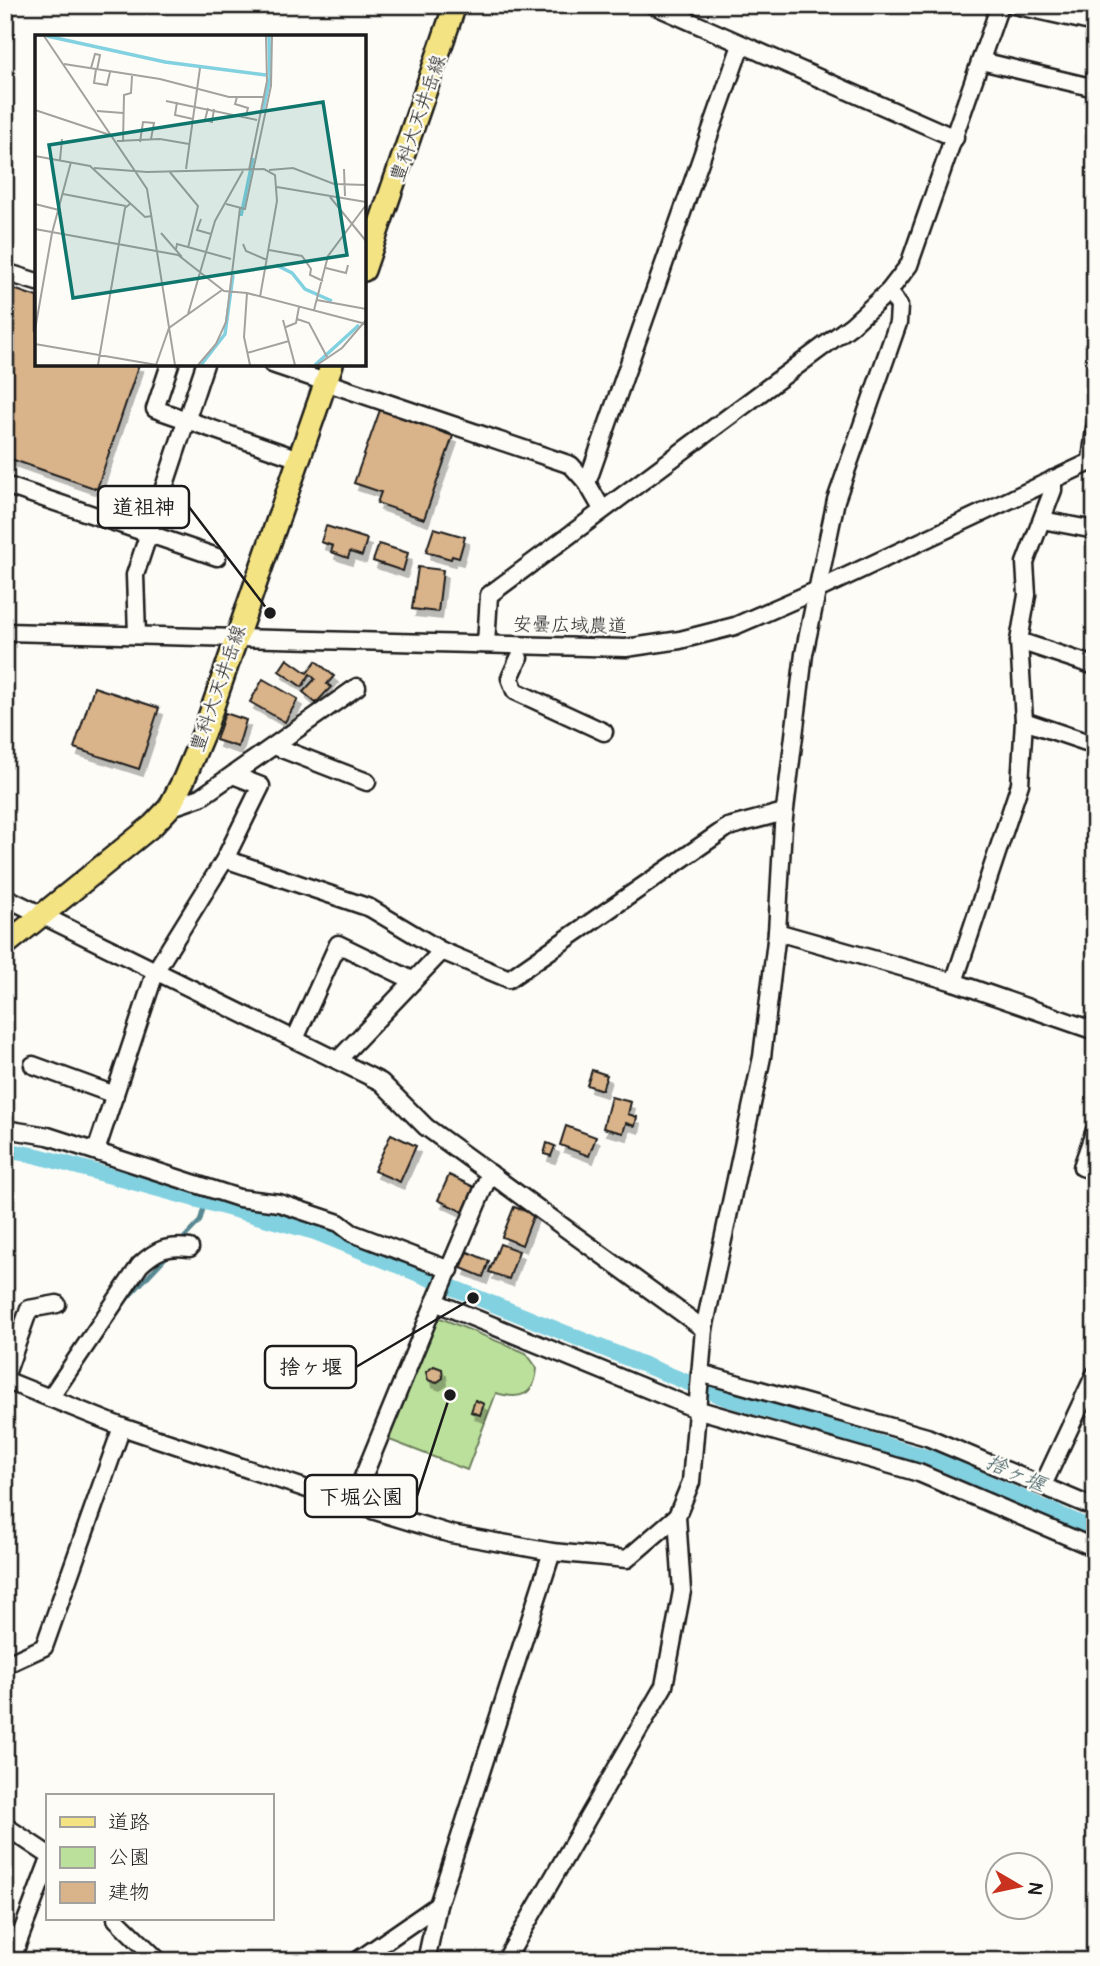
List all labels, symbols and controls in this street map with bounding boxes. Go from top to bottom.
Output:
inset map [35,35,366,366]
street label: 豊科大天井岳線 [385,52,451,185]
callout: 道祖神 [98,486,189,528]
text: 道祖神 [113,494,176,521]
street label: 安曇広域農道 [513,612,627,638]
street label: 豊科大天井岳線 [185,622,251,755]
callout: 捨ヶ堰 [265,1346,356,1388]
text: 捨ヶ堰 [280,1354,343,1381]
water label: 捨ヶ堰 [982,1448,1052,1499]
callout: 下堀公園 [305,1475,417,1517]
text: 下堀公園 [319,1484,403,1511]
legend [46,1794,273,1920]
text: 道路 [108,1809,150,1836]
text: 公園 [108,1844,150,1871]
north arrow [984,1850,1054,1920]
text: 建物 [108,1879,150,1906]
text: N [1022,1880,1048,1897]

